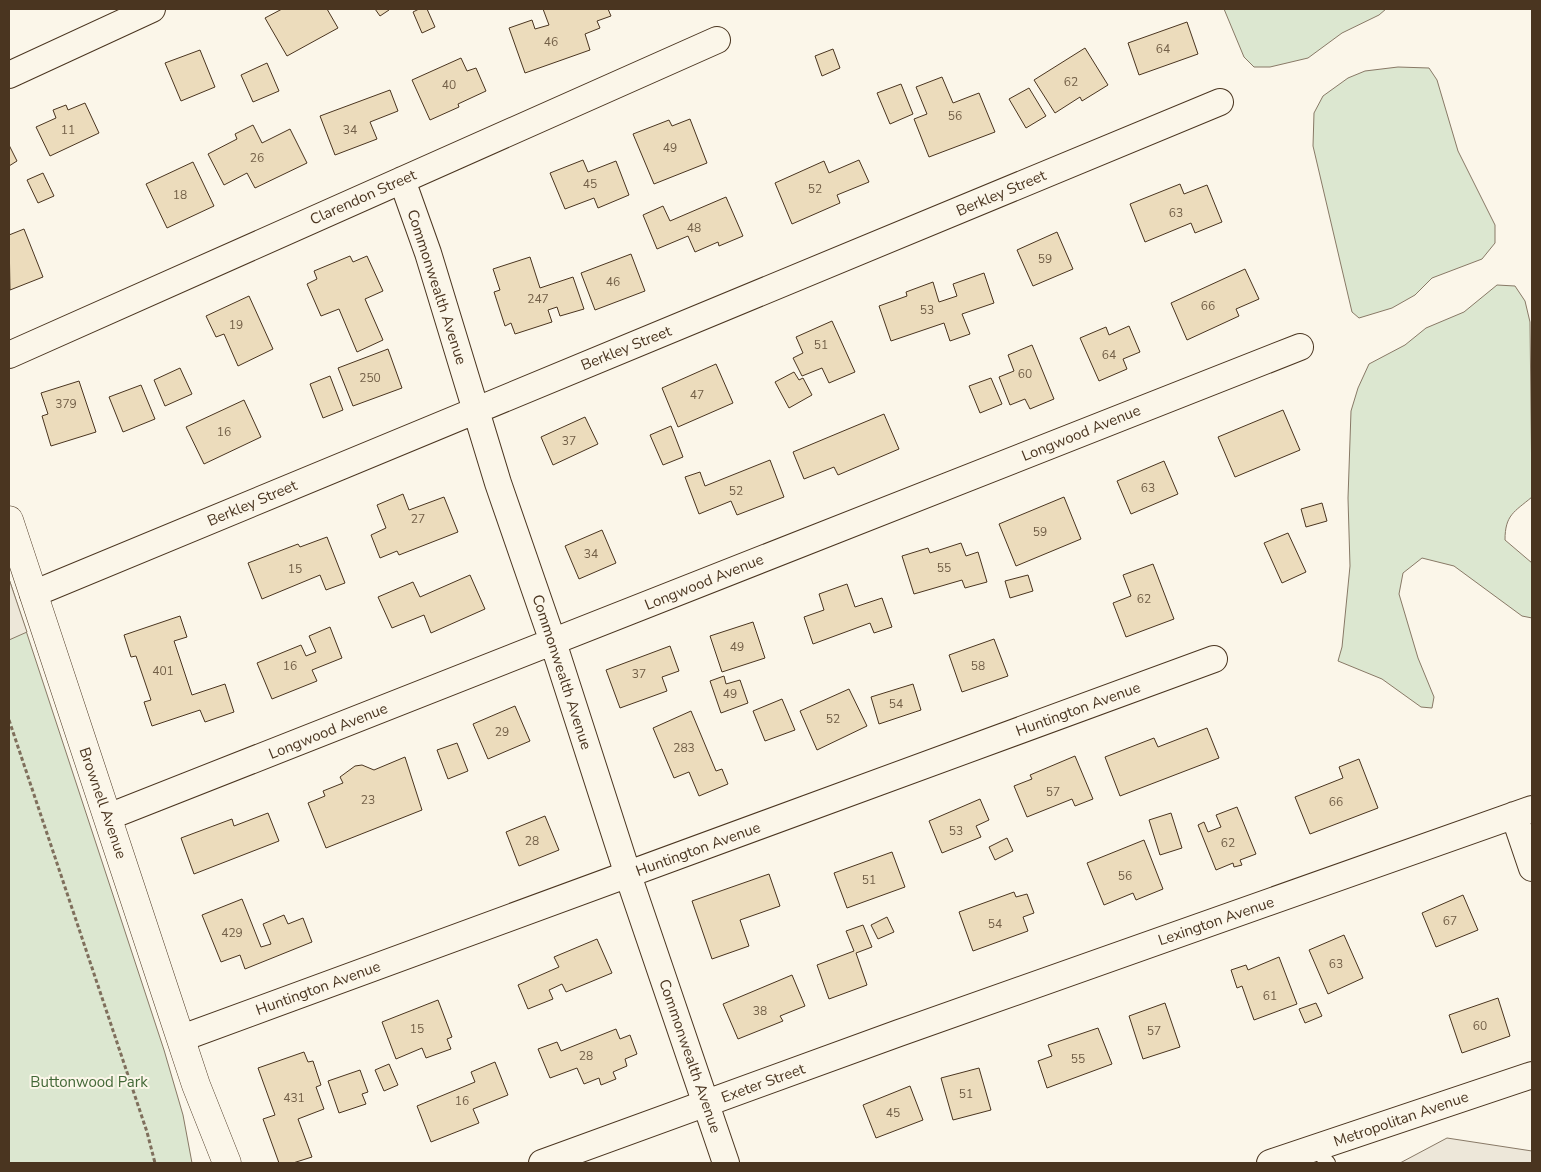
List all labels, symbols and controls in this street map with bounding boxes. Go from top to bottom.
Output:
house number: 46 [544,34,558,50]
house number: 64 [1156,41,1170,57]
house number: 62 [1064,74,1078,90]
house number: 40 [442,77,456,93]
house number: 56 [948,108,962,124]
house number: 11 [61,122,75,138]
house number: 34 [343,122,357,138]
house number: 49 [663,140,677,156]
house number: 26 [250,150,264,166]
street label: Clarendon Street [307,164,420,229]
street label: Berkley Street [953,165,1050,221]
house number: 45 [583,176,597,192]
house number: 52 [808,181,822,197]
house number: 18 [173,187,187,203]
house number: 63 [1169,205,1183,221]
street label: Commonwealth Avenue [402,207,472,367]
house number: 48 [687,220,701,236]
house number: 59 [1038,251,1052,267]
house number: 46 [606,274,620,290]
house number: 247 [527,291,549,307]
house number: 66 [1201,298,1215,314]
house number: 53 [920,302,934,318]
house number: 19 [229,317,243,333]
street label: Berkley Street [578,321,675,375]
house number: 51 [814,337,828,353]
house number: 64 [1102,347,1116,363]
house number: 60 [1018,366,1032,382]
house number: 250 [359,370,381,386]
house number: 47 [690,387,704,403]
house number: 379 [55,396,77,412]
street label: Longwood Avenue [1019,400,1143,466]
house number: 16 [217,424,231,440]
house number: 37 [562,433,576,449]
street label: Berkley Street [204,475,301,531]
house number: 63 [1141,480,1155,496]
house number: 52 [729,483,743,499]
house number: 27 [411,511,425,527]
house number: 59 [1033,524,1047,540]
house number: 34 [584,546,598,562]
street label: Longwood Avenue [642,549,766,615]
house number: 55 [937,560,951,576]
house number: 15 [288,561,302,577]
house number: 62 [1137,591,1151,607]
street label: Commonwealth Avenue [527,592,597,752]
house number: 49 [730,639,744,655]
house number: 16 [283,658,297,674]
house number: 58 [971,658,985,674]
house number: 401 [152,663,174,679]
house number: 37 [632,666,646,682]
street label: Huntington Avenue [1013,677,1143,741]
house number: 49 [723,686,737,702]
house number: 54 [889,696,903,712]
street label: Longwood Avenue [266,698,390,764]
house number: 52 [826,711,840,727]
house number: 29 [495,724,509,740]
house number: 283 [673,740,695,756]
street label: Brownell Avenue [75,745,131,861]
house number: 57 [1046,784,1060,800]
house number: 23 [361,792,375,808]
house number: 66 [1329,794,1343,810]
street label: Huntington Avenue [633,817,763,881]
house number: 53 [949,823,963,839]
house number: 28 [525,833,539,849]
house number: 62 [1221,835,1235,851]
house number: 56 [1118,868,1132,884]
house number: 51 [862,872,876,888]
street label: Lexington Avenue [1155,892,1277,950]
house number: 67 [1443,913,1457,929]
house number: 54 [988,916,1002,932]
house number: 429 [221,925,243,941]
street label: Huntington Avenue [253,956,383,1020]
house number: 63 [1329,956,1343,972]
street label: Commonwealth Avenue [654,976,726,1136]
house number: 61 [1263,988,1277,1004]
house number: 38 [753,1003,767,1019]
house number: 60 [1473,1018,1487,1034]
house number: 15 [410,1021,424,1037]
house number: 57 [1147,1023,1161,1039]
house number: 28 [579,1048,593,1064]
house number: 55 [1071,1051,1085,1067]
street label: Exeter Street [718,1058,808,1107]
park label: Buttonwood Park [30,1072,148,1092]
house number: 51 [959,1086,973,1102]
street label: Metropolitan Avenue [1331,1087,1471,1151]
house number: 431 [283,1090,305,1106]
house number: 16 [455,1093,469,1109]
house number: 45 [886,1105,900,1121]

